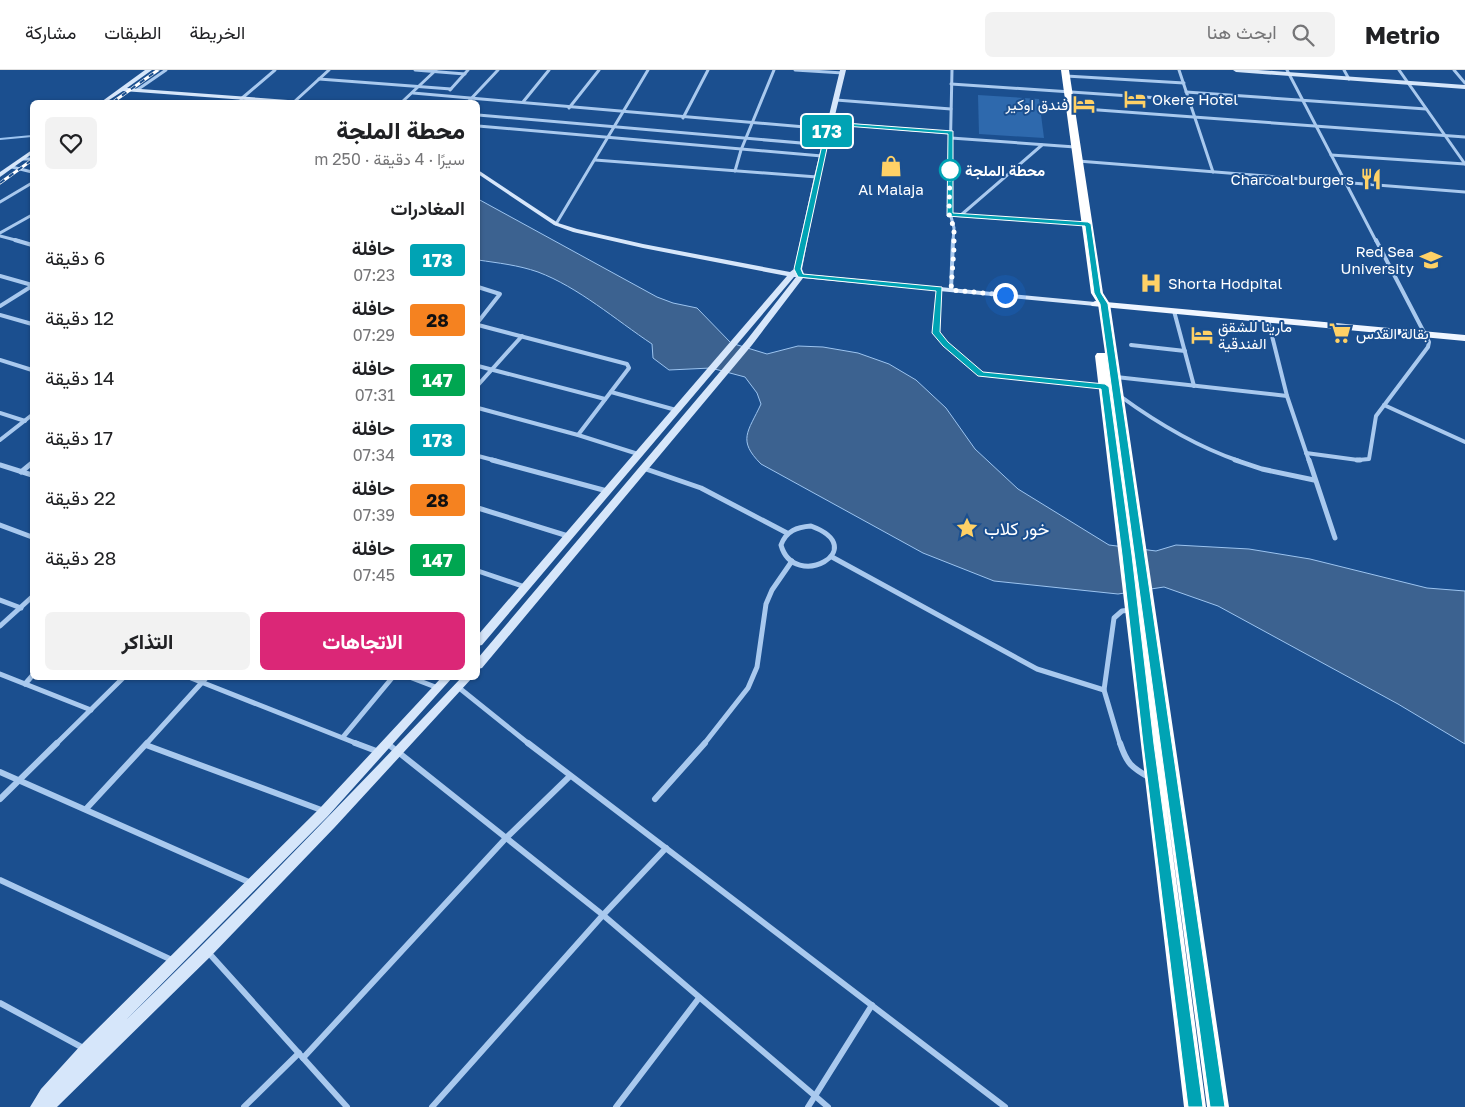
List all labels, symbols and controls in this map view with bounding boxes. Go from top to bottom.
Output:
search box [985,12,1335,57]
text: ابحث هنا [1207,20,1277,43]
text: Metrio [1365,20,1440,49]
text: مشاركة [25,21,76,43]
text: الطبقات [104,21,161,43]
text: الخريطة [189,21,245,43]
icon: search [1289,21,1317,49]
hotel icon: Okere Hotel [1122,86,1148,112]
place label: Okere Hotel [1152,90,1238,108]
hotel icon: فندق اوكير [1071,91,1097,117]
place label: فندق اوكير [1004,95,1068,114]
text: محطة الملجة [336,115,465,144]
line badge: 173 [798,115,856,147]
button: heart [45,117,97,169]
text: 173 [812,120,842,142]
text: سيرًا · 4 دقيقة · 250 m [314,149,465,169]
shop icon: Al Malaja [878,153,904,179]
marker: محطة الملجة [939,159,961,181]
place label: محطة الملجة [965,161,1045,180]
restaurant icon: Charcoal burgers [1358,166,1384,192]
place label: Charcoal burgers [1230,170,1354,188]
place label: Al Malaja [858,180,924,198]
text: المغادرات [390,196,465,219]
text: حافلة [352,236,395,259]
place label: Red Sea University [1340,242,1415,277]
text: 6 دقيقة [45,246,105,269]
school or university icon: Red Sea University [1418,247,1444,273]
text: 173 [422,249,453,271]
text: 07:23 [353,265,395,285]
hospital icon: Shorta Hodpital [1138,270,1164,296]
place label: Shorta Hodpital [1168,274,1283,292]
your location [993,283,1018,308]
text: حافلة [352,296,395,319]
text: 12 دقيقة [45,306,114,329]
text: 28 [426,309,449,331]
place label: مارينا للشقق الفندقية [1218,317,1292,353]
supermarket icon: بقالة القدس [1327,320,1353,346]
hotel icon: مارينا للشقق الفندقية [1189,322,1215,348]
place label: بقالة القدس [1356,324,1429,344]
text: 07:29 [353,325,395,345]
text: حافلة [352,356,395,379]
text: 14 دقيقة [45,366,115,389]
text: 147 [422,369,453,391]
text: 07:31 [355,385,395,405]
text: حافلة [352,416,395,439]
text: 17 دقيقة [45,426,113,449]
text: 173 [422,429,453,451]
text: 07:34 [353,445,395,465]
text: حافلة [352,476,395,499]
text: 22 دقيقة [45,486,116,509]
text: 28 [426,489,449,511]
text: 07:39 [353,505,395,525]
place icon: خور كلاب [954,515,980,541]
place label: خور كلاب [984,517,1049,540]
text: حافلة [352,536,395,559]
text: 28 دقيقة [45,546,116,569]
text: 147 [422,549,453,571]
text: 07:45 [353,565,395,585]
button: التذاكر [45,612,250,670]
button: الاتجاهات [260,612,465,670]

